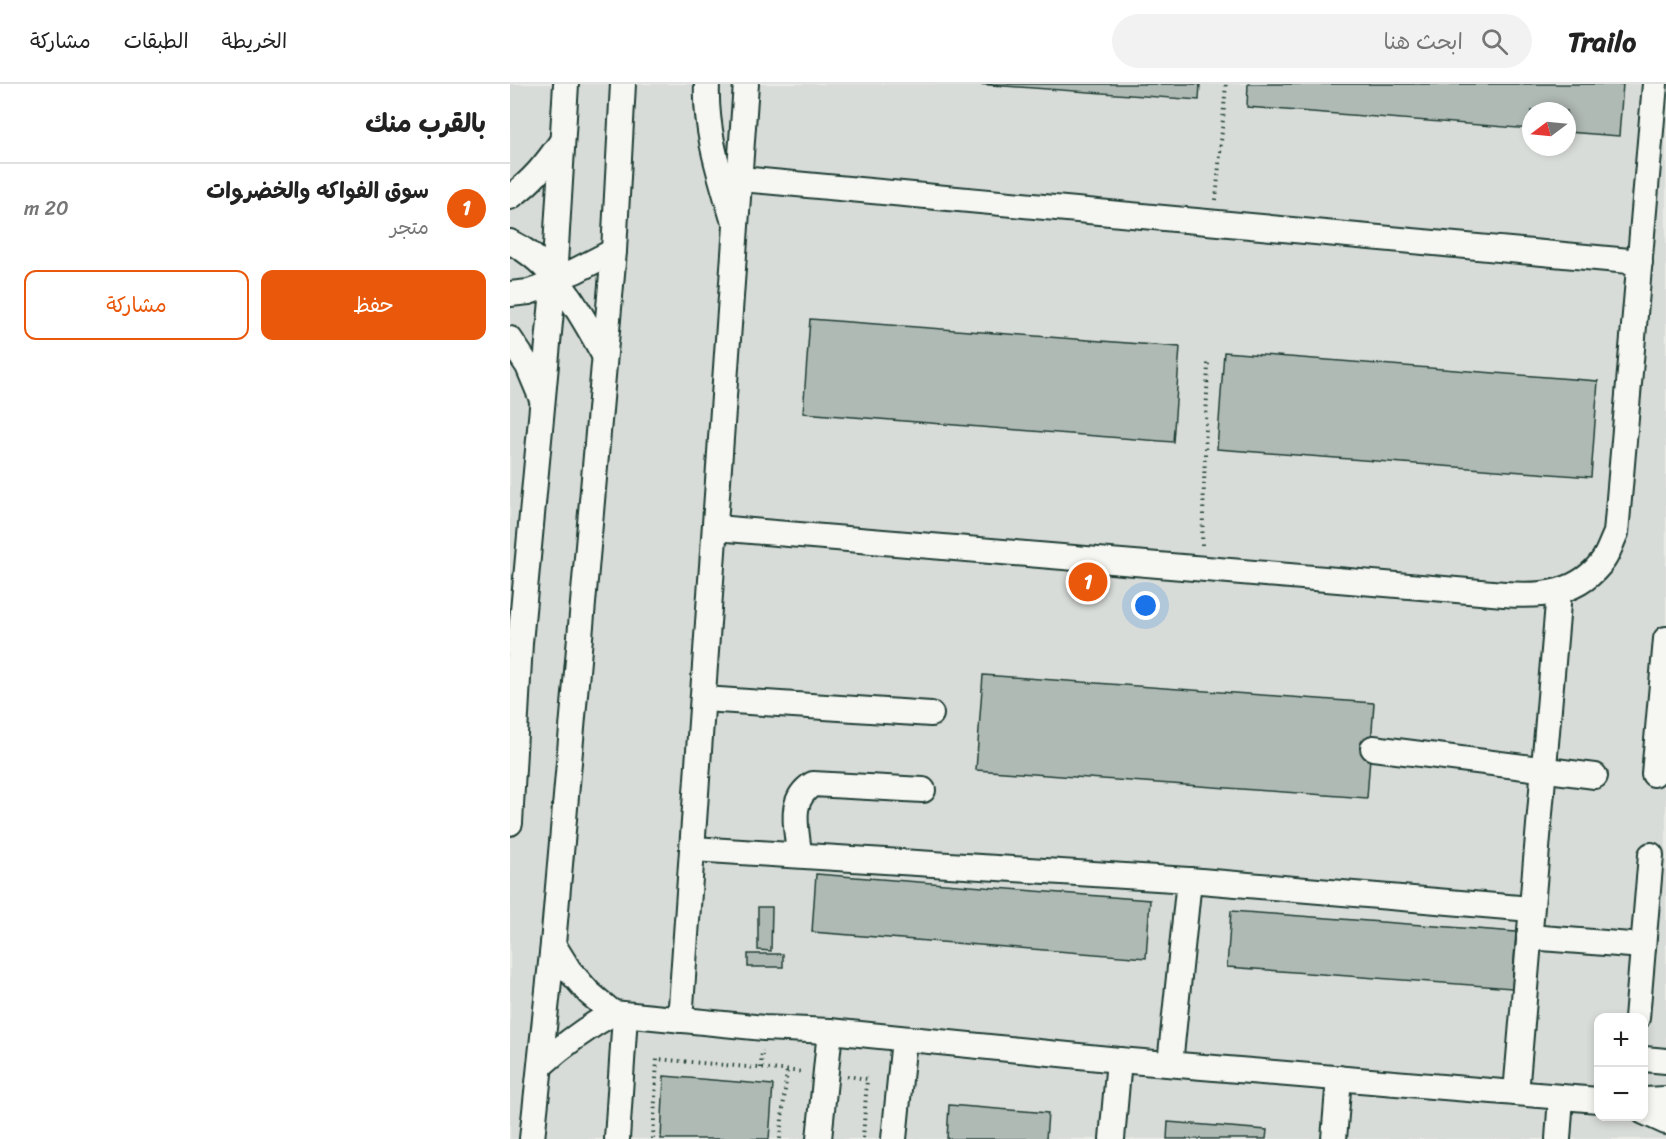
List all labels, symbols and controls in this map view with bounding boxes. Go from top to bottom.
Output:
search box [1112,14,1532,68]
text: Trailo [1568,17,1636,66]
text: مشاركة [30,22,91,60]
text: الطبقات [124,22,189,60]
text: الخريطة [222,22,287,60]
text: ابحث هنا [1384,22,1463,61]
icon: search [1478,25,1511,58]
text: بالقرب منك [365,100,486,146]
north arrow [1522,102,1576,156]
text: سوق الفواكه والخضروات [206,171,429,210]
text: 20 m [24,191,69,226]
text: 1 [462,191,471,226]
text: متجر [390,210,429,245]
button: مشاركة [24,270,249,340]
button: حفظ [261,270,486,340]
pin: 1 [1068,560,1108,604]
your location [1131,591,1160,620]
map controls [1594,1013,1648,1121]
button: + [1594,1013,1648,1067]
button: − [1594,1067,1648,1121]

